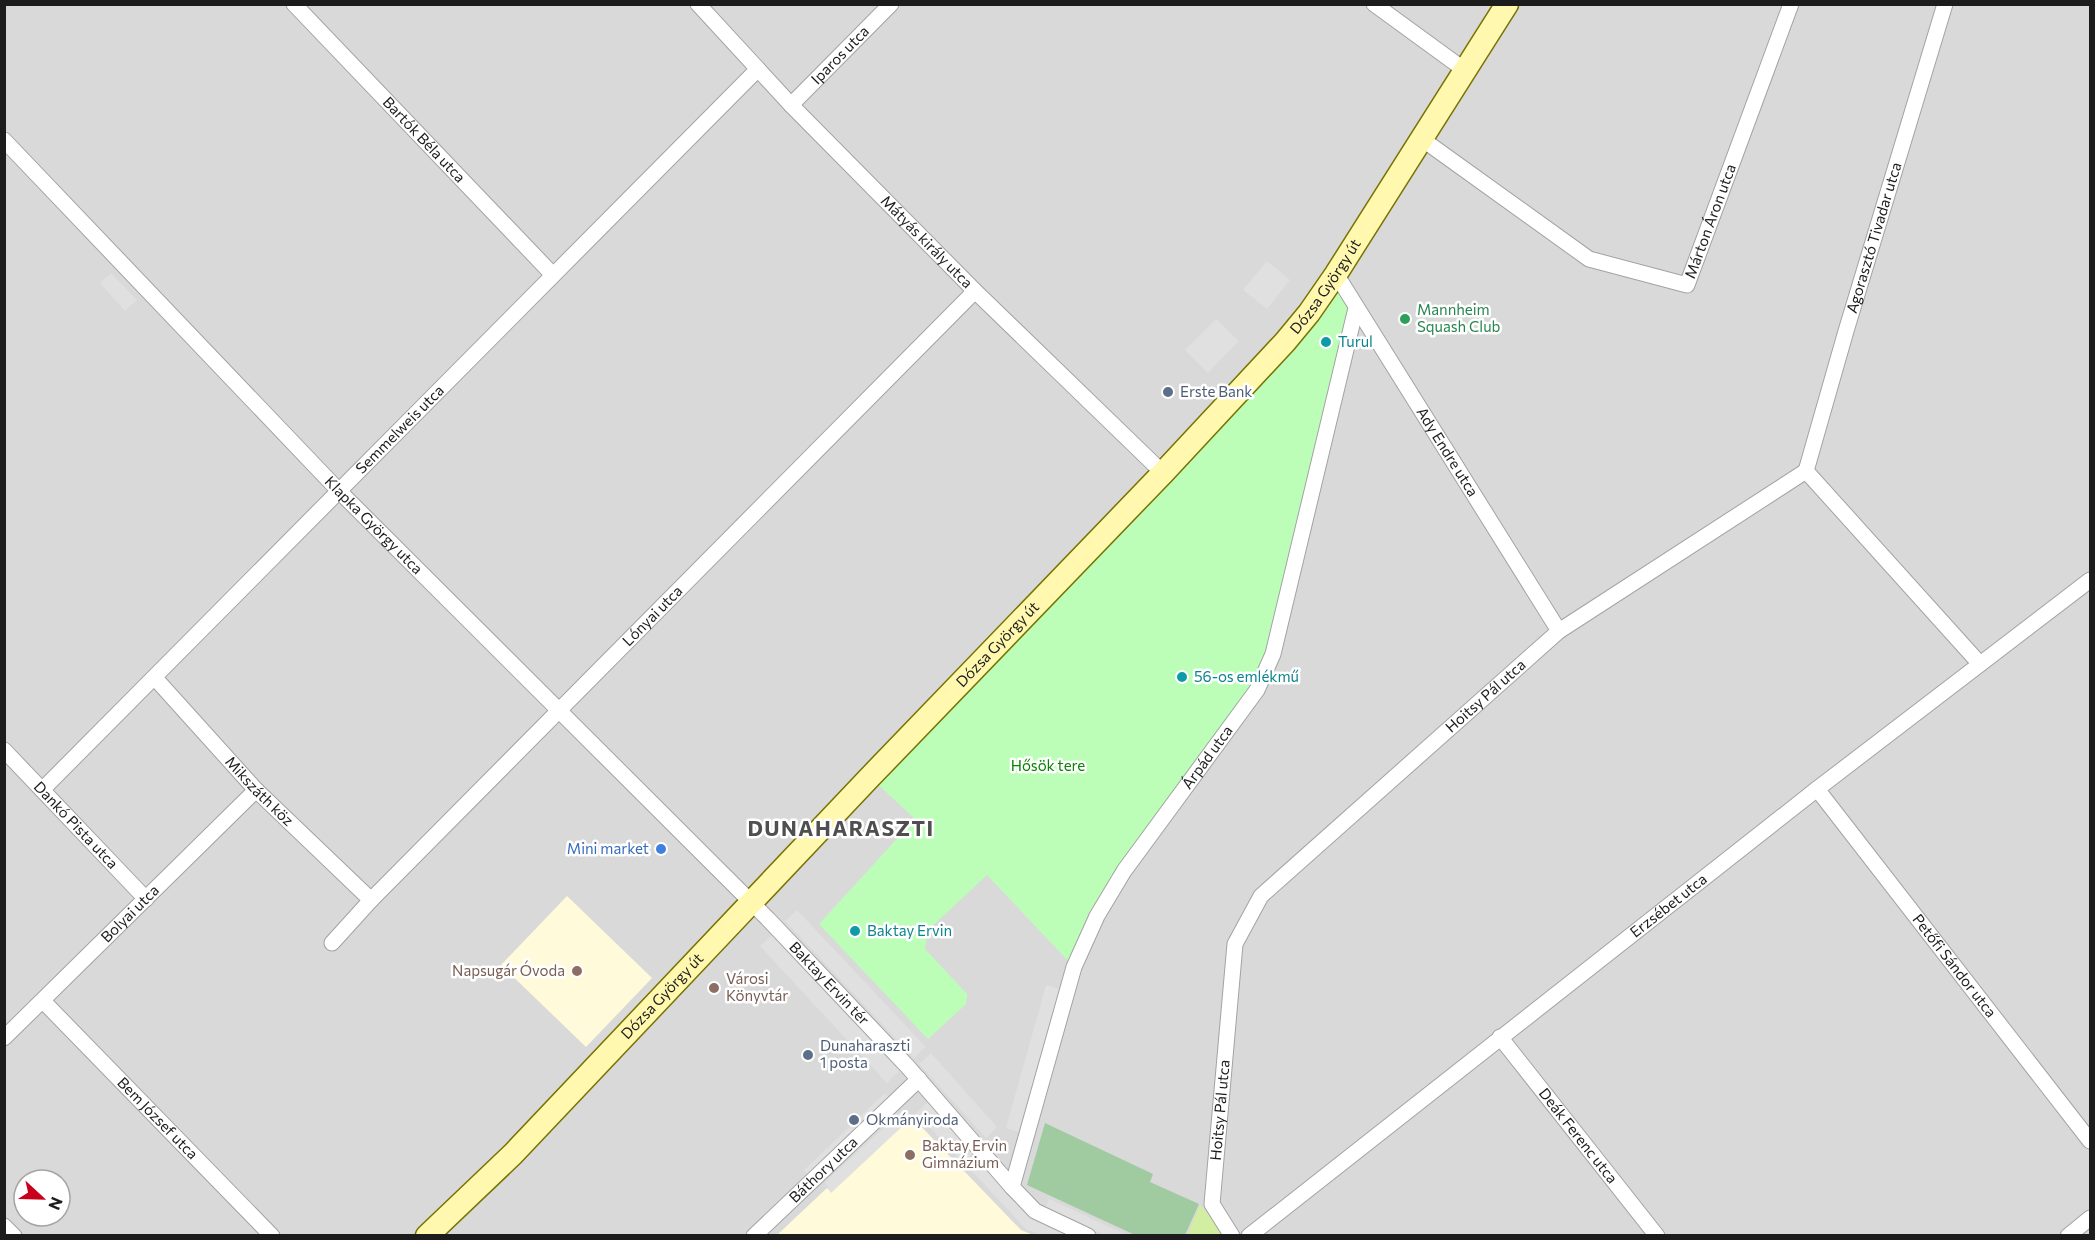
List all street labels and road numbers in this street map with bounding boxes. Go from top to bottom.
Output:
street label: Iparos utca [807,22,872,88]
street label: Bartók Béla utca [380,93,470,186]
street label: Agorasztó Tivadar utca [1842,160,1905,315]
street label: Márton Áron utca [1680,161,1739,281]
street label: Mátyás király utca [878,191,977,291]
street label: Dózsa György út [1286,235,1364,337]
street label: Semmelweis utca [351,381,447,477]
street label: Ady Endre utca [1414,404,1483,500]
street label: Klapka György utca [322,472,427,577]
street label: Lónyai utca [618,581,686,649]
street label: Dózsa György út [952,597,1042,690]
street label: Hoitsy Pál utca [1441,655,1529,736]
street label: Árpád utca [1177,722,1236,792]
street label: Mikszáth köz [222,752,298,829]
street label: Dankó Pista utca [31,777,122,872]
street label: Erzsébet utca [1626,869,1710,941]
street label: Bolyai utca [97,881,162,946]
street label: Petőfi Sándor utca [1909,910,2001,1021]
street label: Baktay Ervin tér [786,937,873,1028]
street label: Dózsa György út [617,949,706,1042]
street label: Hoitsy Pál utca [1206,1059,1233,1161]
street label: Bem József utca [114,1073,202,1163]
street label: Deák Ferenc utca [1536,1084,1622,1187]
street label: Báthory utca [785,1132,861,1206]

